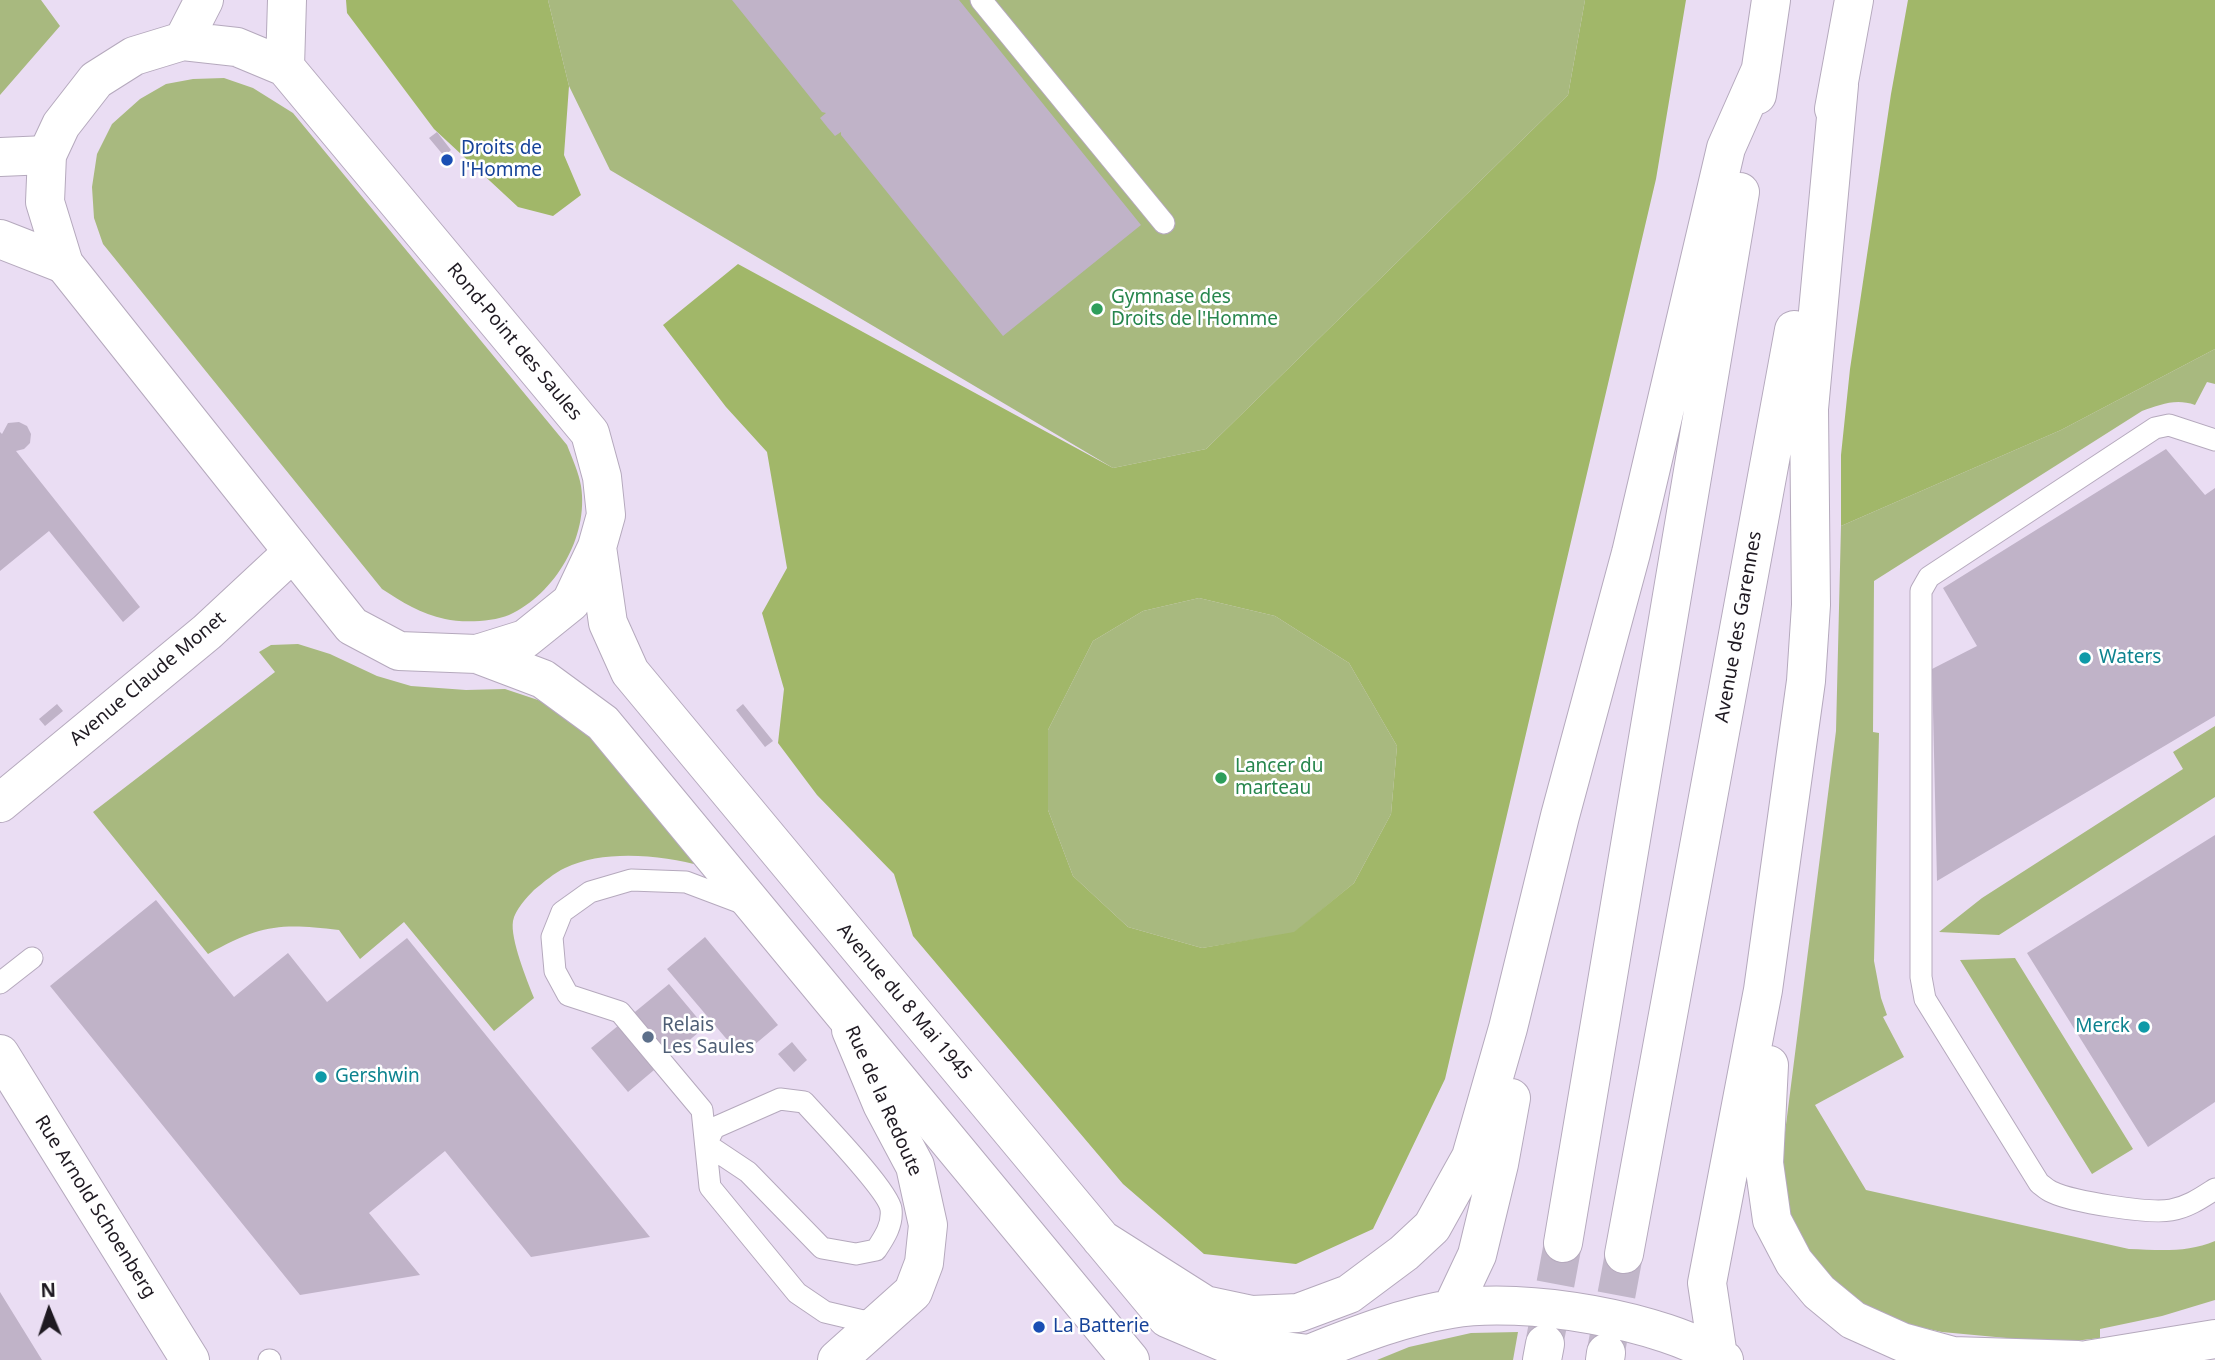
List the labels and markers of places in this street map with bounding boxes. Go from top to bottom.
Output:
place label: Droits de l'Homme [461,138,542,182]
marker: Droits de l'Homme [439,152,455,168]
place label: Gymnase des Droits de l'Homme [1111,287,1278,331]
marker: Gymnase des Droits de l'Homme [1089,301,1105,317]
place label: Waters [2099,647,2161,669]
marker: Waters [2077,650,2093,666]
place label: Lancer du marteau [1235,756,1323,800]
marker: Lancer du marteau [1213,770,1229,786]
place label: Relais Les Saules [662,1015,754,1059]
place label: Merck [2075,1016,2130,1038]
marker: Merck [2136,1019,2152,1035]
marker: Relais Les Saules [640,1029,656,1045]
place label: Gershwin [335,1066,420,1088]
marker: Gershwin [313,1069,329,1085]
place label: La Batterie [1053,1316,1149,1338]
marker: La Batterie [1031,1319,1047,1335]

